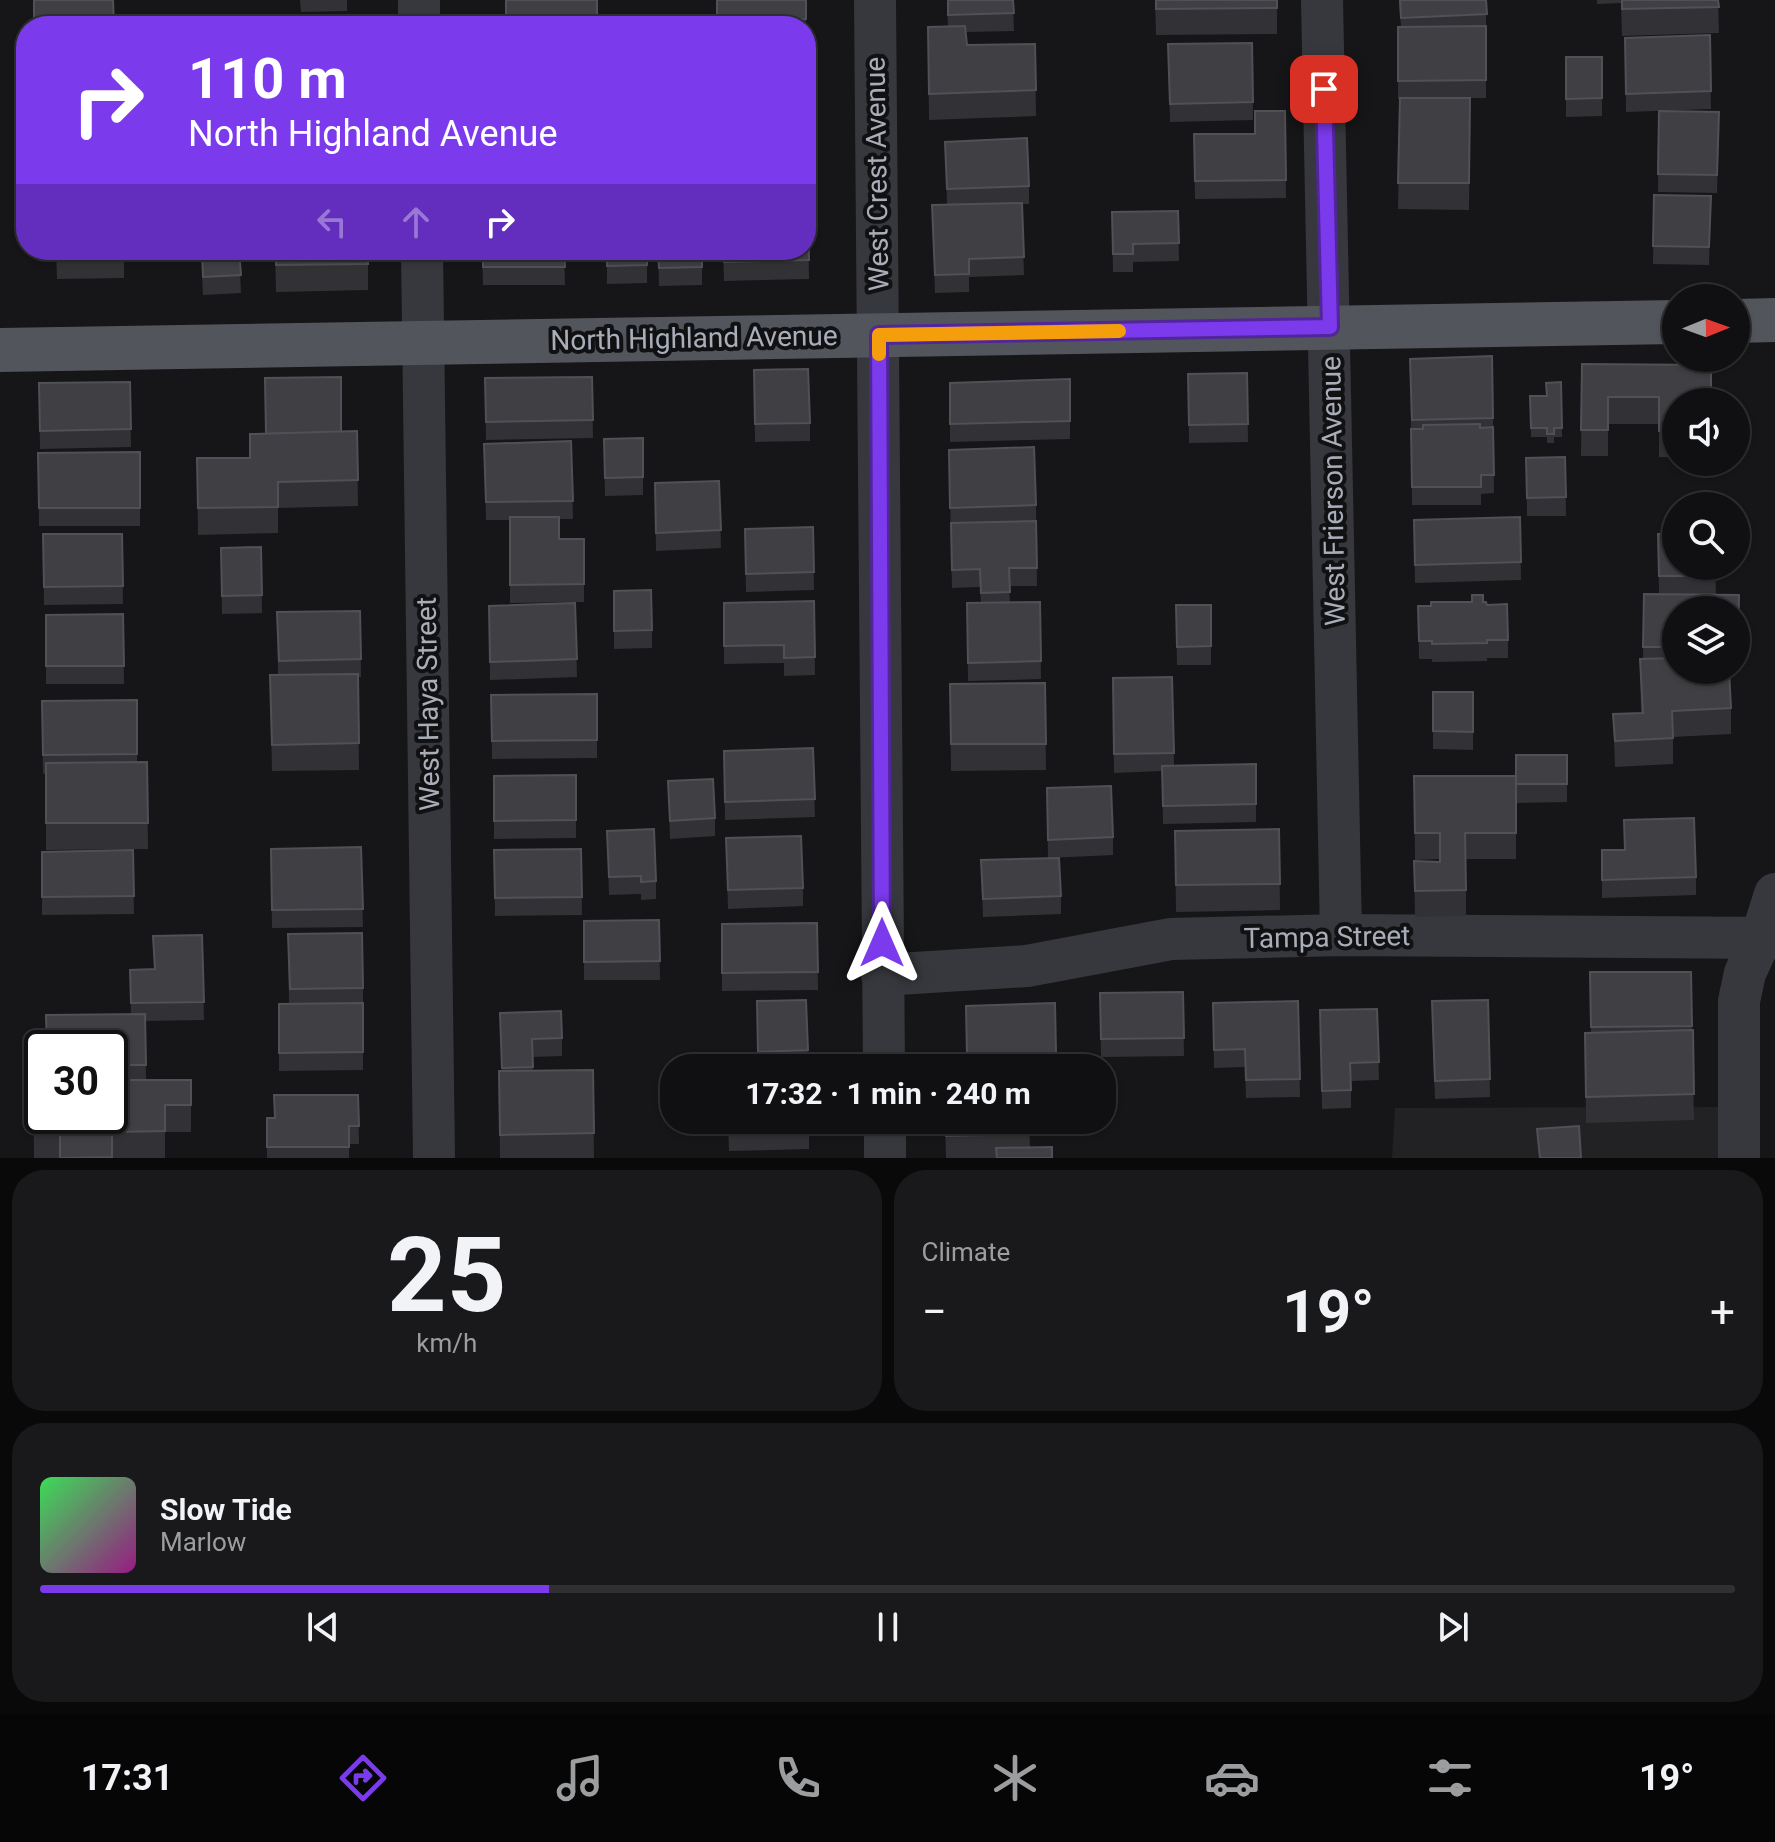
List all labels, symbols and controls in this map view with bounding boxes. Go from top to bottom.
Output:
text: 110 m [188,46,347,112]
icon: right [56,48,160,152]
pin [1290,55,1358,123]
street label: West Crest Avenue [858,57,896,291]
icon: arrive [1302,67,1346,111]
text: North Highland Avenue [188,113,557,155]
icon: left [310,200,354,244]
icon: ahead [394,200,438,244]
icon: right [478,200,522,244]
north arrow [1662,284,1750,372]
map controls [1662,284,1750,684]
street label: North Highland Avenue [550,319,838,357]
street label: West Frierson Avenue [1314,356,1352,626]
button: sound [1662,388,1750,476]
button: search [1662,492,1750,580]
button: layers [1662,596,1750,684]
street label: West Haya Street [410,597,446,811]
position arrow [840,901,924,985]
street label: Tampa Street [1243,919,1411,955]
speed limit sign: 30 [24,1030,128,1134]
text: 17:32 · 1 min · 240 m [745,1076,1031,1111]
text: 25 [387,1215,506,1336]
text: Climate [922,1237,1010,1267]
text: 19° [1282,1276,1374,1347]
text: − [922,1286,947,1338]
text: + [1710,1286,1735,1338]
text: km/h [416,1328,477,1358]
text: Slow Tide [160,1492,292,1527]
text: Marlow [160,1527,246,1557]
icon: previous [301,1605,345,1649]
icon: pause [866,1605,910,1649]
icon: next [1431,1605,1475,1649]
icon: directions [335,1750,391,1806]
icon: music [552,1750,608,1806]
icon: phone [770,1750,826,1806]
icon: climate [987,1750,1043,1806]
icon: car [1204,1750,1260,1806]
icon: filters [1422,1750,1478,1806]
text: 17:31 [81,1757,173,1799]
text: 19° [1639,1757,1694,1799]

